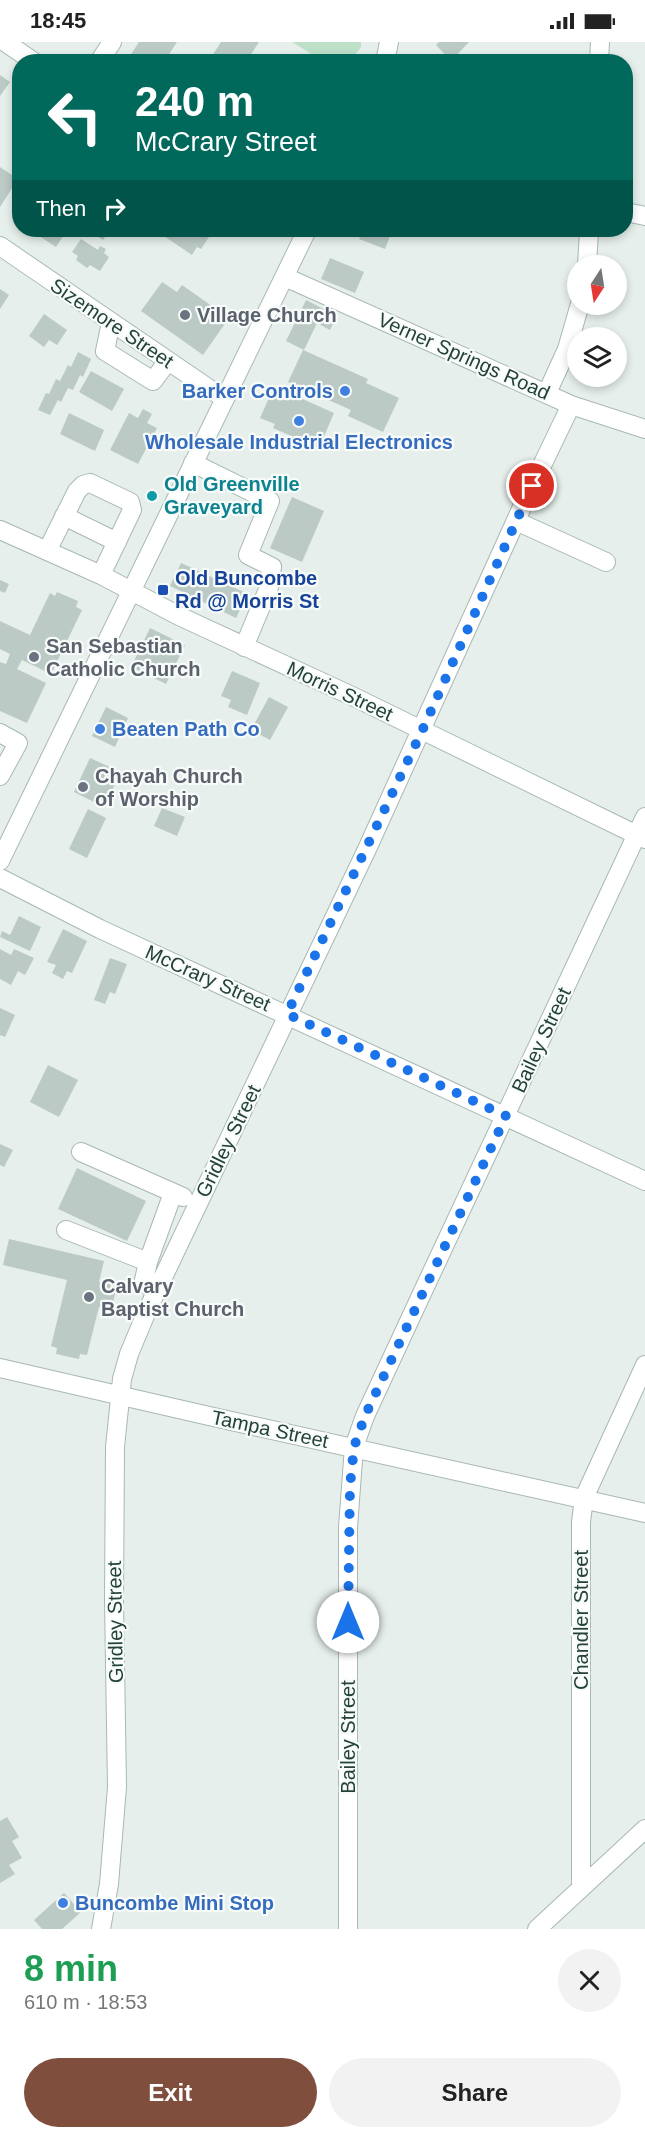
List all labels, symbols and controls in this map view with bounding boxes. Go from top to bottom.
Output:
text: 18:45 [30,8,86,33]
icon: left [36,78,114,156]
text: 240 m [135,78,254,125]
text: McCrary Street [135,127,317,157]
icon: right [98,192,131,225]
text: Then [36,196,86,221]
north arrow [567,255,627,315]
map controls [567,255,627,387]
street label: Sizemore Street [46,274,178,372]
place label: Village Church [197,304,337,326]
marker: Village Church [178,308,192,322]
street label: Verner Springs Road [375,308,553,404]
button: layers [567,327,627,387]
place label: Barker Controls [182,380,333,402]
marker: Barker Controls [338,384,352,398]
marker: Wholesale Industrial Electronics [292,414,306,428]
place label: Wholesale Industrial Electronics [145,431,453,453]
pin [506,460,557,511]
icon: arrive [515,469,548,502]
place label: Old Greenville Graveyard [164,473,300,518]
marker: Old Greenville Graveyard [145,489,159,503]
place label: Old Buncombe Rd @ Morris St [175,567,319,612]
marker: Old Buncombe Rd @ Morris St [156,583,170,597]
place label: San Sebastian Catholic Church [46,635,200,680]
marker: San Sebastian Catholic Church [27,650,41,664]
street label: Morris Street [283,657,397,725]
place label: Beaten Path Co [112,718,260,740]
marker: Beaten Path Co [93,722,107,736]
place label: Chayah Church of Worship [95,765,243,810]
marker: Chayah Church of Worship [76,780,90,794]
street label: McCrary Street [142,941,274,1016]
street label: Bailey Street [507,984,575,1096]
street label: Gridley Street [191,1081,265,1201]
place label: Calvary Baptist Church [101,1275,244,1320]
marker: Calvary Baptist Church [82,1290,96,1304]
street label: Tampa Street [210,1406,331,1452]
street label: Chandler Street [570,1550,592,1690]
street label: Gridley Street [103,1560,127,1683]
position arrow [316,1590,380,1654]
street label: Bailey Street [337,1680,359,1794]
place label: Buncombe Mini Stop [75,1892,274,1914]
marker: Buncombe Mini Stop [56,1896,70,1910]
text: 8 min [24,1948,118,1989]
button: close [558,1949,621,2012]
text: 610 m · 18:53 [24,1991,147,2013]
button: Exit [24,2058,317,2127]
button: Share [329,2058,621,2127]

